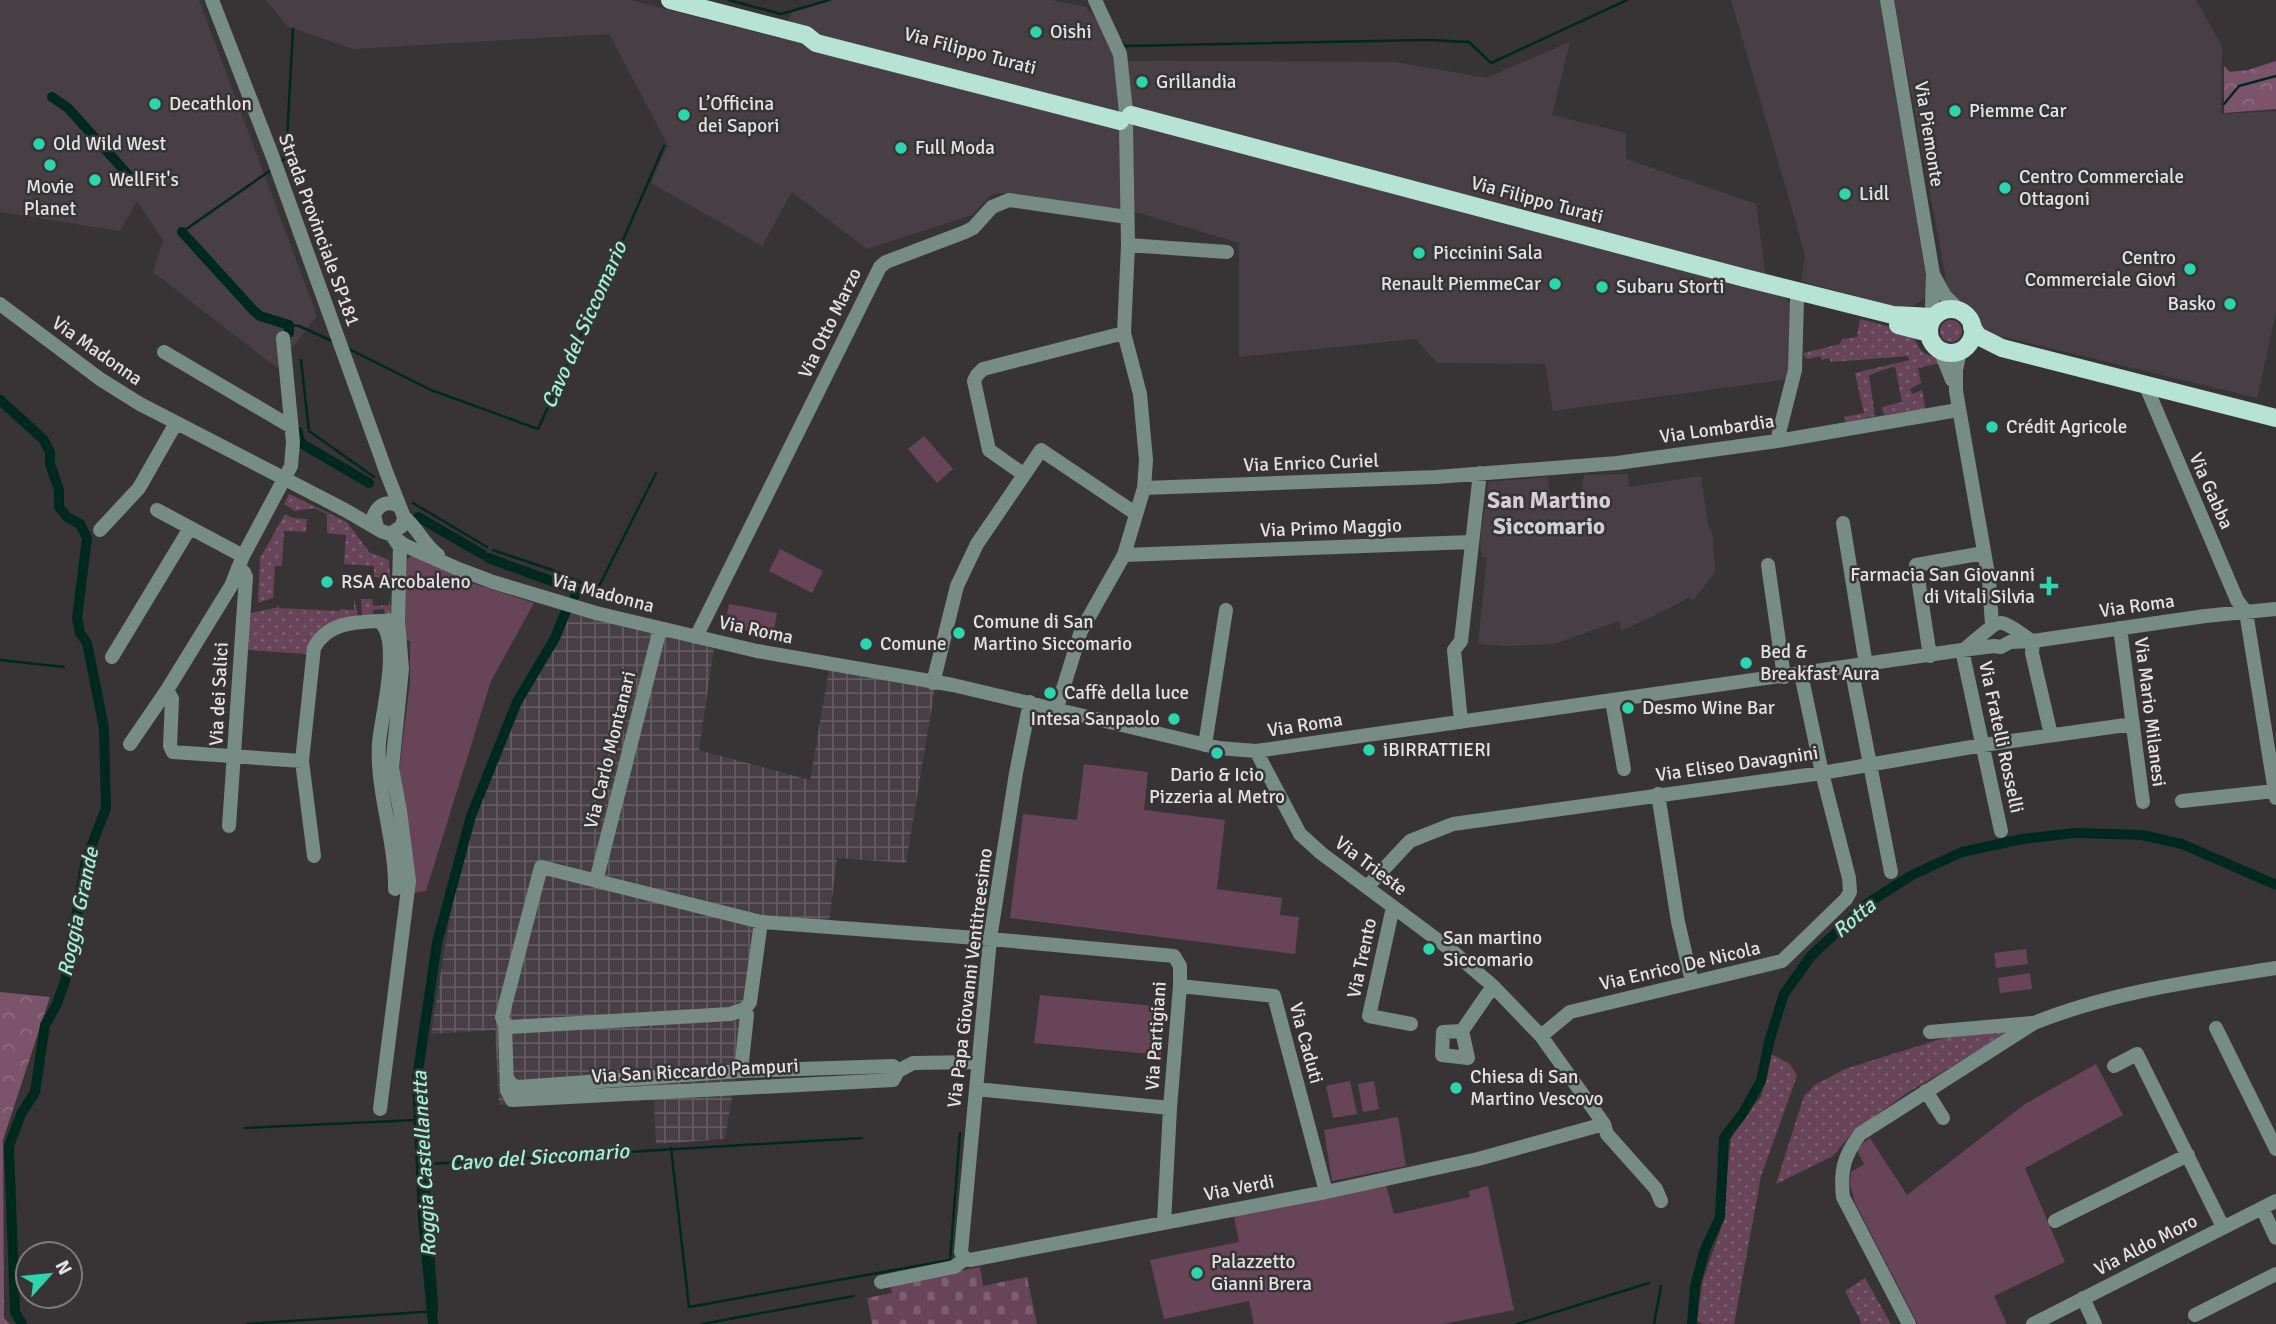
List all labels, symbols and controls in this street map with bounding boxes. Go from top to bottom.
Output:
place label: Oishi [1050,20,1092,44]
street label: Via Filippo Turati [901,22,1039,80]
marker: Oishi [1028,24,1044,40]
place label: Grillandia [1156,70,1236,94]
marker: Grillandia [1134,74,1150,90]
street label: Via Piemonte [1909,79,1949,189]
place label: Decathlon [169,92,252,116]
place label: L’Officina dei Sapori [698,92,780,138]
marker: Decathlon [147,96,163,112]
place label: Piemme Car [1969,99,2066,123]
marker: Piemme Car [1947,103,1963,119]
marker: L’Officina dei Sapori [676,107,692,123]
street label: Strada Provinciale SP181 [273,130,365,330]
place label: Old Wild West [53,132,166,156]
marker: Old Wild West [31,136,47,152]
place label: Full Moda [915,136,995,160]
marker: Full Moda [893,140,909,156]
marker: Movie Planet [42,157,58,173]
place label: Centro Commerciale Ottagoni [2019,165,2184,211]
place label: WellFit's [109,168,179,192]
street label: Via Filippo Turati [1468,171,1606,229]
marker: WellFit's [87,172,103,188]
place label: Movie Planet [24,175,77,221]
marker: Centro Commerciale Ottagoni [1997,180,2013,196]
place label: Lidl [1859,182,1889,206]
marker: Lidl [1837,186,1853,202]
water label: Cavo del Siccomario [536,237,633,413]
place label: Piccinini Sala [1433,241,1543,265]
marker: Piccinini Sala [1411,245,1427,261]
place label: Centro Commerciale Giovi [2025,246,2176,292]
marker: Centro Commerciale Giovi [2182,261,2198,277]
street label: Via Otto Marzo [793,264,867,382]
place label: Renault PiemmeCar [1381,272,1541,296]
place label: Subaru Storti [1616,275,1724,299]
marker: Renault PiemmeCar [1547,276,1563,292]
marker: Subaru Storti [1594,279,1610,295]
place label: Basko [2168,292,2216,316]
marker: Basko [2222,296,2238,312]
street label: Via Madonna [47,311,147,391]
street label: Via Lombardia [1658,409,1776,449]
place label: Crédit Agricole [2006,415,2127,439]
marker: Crédit Agricole [1984,419,2000,435]
street label: Via Enrico Curiel [1243,449,1379,477]
street label: Via Gabba [2183,449,2239,533]
district label: San Martino Siccomario [1487,486,1611,541]
street label: Via Primo Maggio [1260,514,1402,542]
place label: Farmacia San Giovanni di Vitali Silvia [1850,563,2035,609]
street label: Via Madonna [549,568,657,618]
place label: RSA Arcobaleno [341,570,471,594]
marker: RSA Arcobaleno [319,574,335,590]
marker: Farmacia San Giovanni di Vitali Silvia [2041,578,2057,594]
street label: Via Roma [2098,589,2176,623]
street label: Via Roma [716,610,796,650]
place label: Comune di San Martino Siccomario [973,610,1132,656]
marker: Comune di San Martino Siccomario [951,625,967,641]
place label: Comune [880,632,947,656]
marker: Comune [858,636,874,652]
street label: Via Mario Milanesi [2129,636,2171,788]
place label: Bed & Breakfast Aura [1760,640,1880,686]
street label: Via dei Salici [204,641,234,747]
marker: Bed & Breakfast Aura [1738,655,1754,671]
street label: Via Fratelli Rosselli [1973,659,2029,815]
street label: Via Carlo Montanari [579,669,641,831]
place label: Caffè della luce [1064,681,1189,705]
marker: Caffè della luce [1042,685,1058,701]
place label: Desmo Wine Bar [1642,696,1775,720]
marker: Desmo Wine Bar [1620,700,1636,716]
place label: Intesa Sanpaolo [1031,707,1160,731]
street label: Via Roma [1266,707,1344,743]
marker: Intesa Sanpaolo [1166,711,1182,727]
place label: iBIRRATTIERI [1383,738,1491,762]
street label: Via Eliseo Davagnini [1654,741,1820,787]
marker: iBIRRATTIERI [1361,742,1377,758]
marker: Dario & Icio Pizzeria al Metro [1209,745,1225,761]
place label: Dario & Icio Pizzeria al Metro [1149,763,1285,809]
street label: Via Trieste [1330,831,1412,901]
water label: Roggia Grande [52,844,105,979]
street label: Via Papa Giovanni Ventitreesimo [942,847,998,1109]
water label: Rotta [1827,892,1882,944]
street label: Via Trento [1342,916,1382,1000]
place label: San martino Siccomario [1443,926,1542,972]
street label: Via Enrico De Nicola [1597,936,1763,996]
marker: San martino Siccomario [1421,941,1437,957]
street label: Via Partigiani [1140,981,1172,1091]
street label: Via Caduti [1284,1000,1328,1086]
street label: Via San Riccardo Pampuri [591,1054,799,1088]
place label: Chiesa di San Martino Vescovo [1470,1065,1603,1111]
water label: Roggia Castellanetta [406,1069,442,1258]
marker: Chiesa di San Martino Vescovo [1448,1080,1464,1096]
water label: Cavo del Siccomario [448,1138,631,1176]
street label: Via Verdi [1202,1169,1276,1207]
street label: Via Aldo Moro [2090,1209,2202,1281]
north arrow [14,1240,84,1310]
place label: Palazzetto Gianni Brera [1211,1250,1312,1296]
text: N [50,1256,77,1279]
marker: Palazzetto Gianni Brera [1189,1265,1205,1281]

